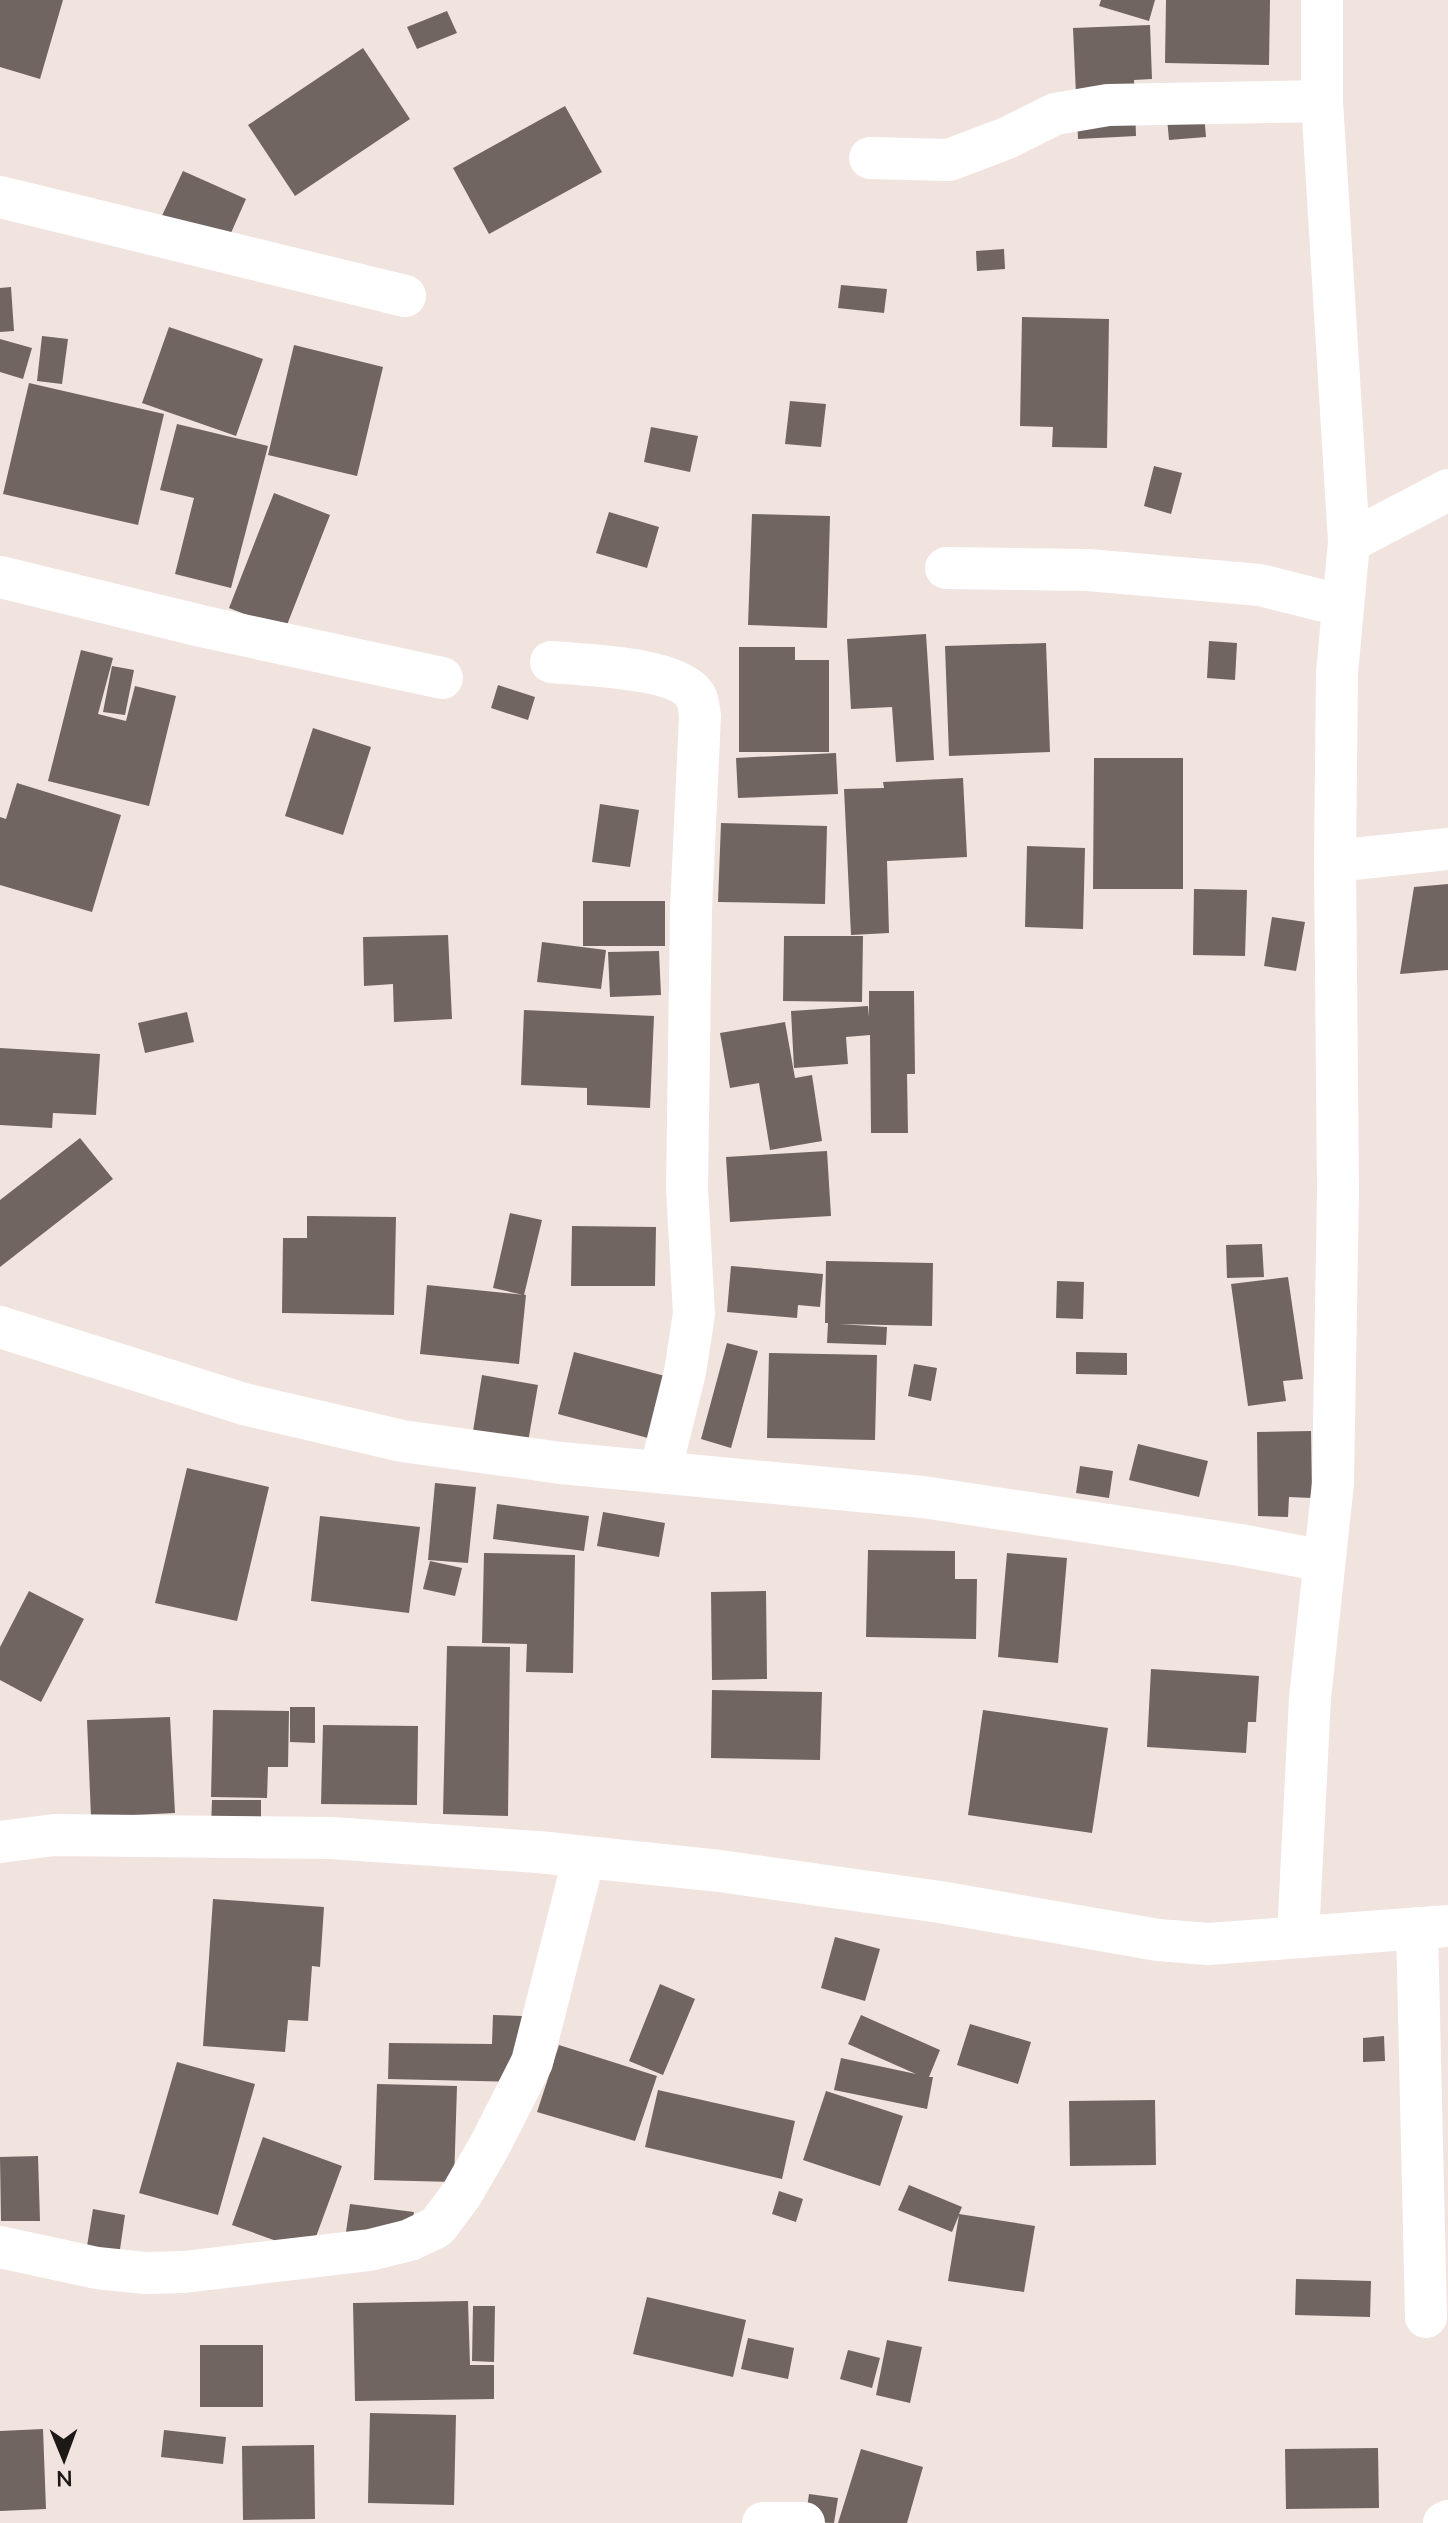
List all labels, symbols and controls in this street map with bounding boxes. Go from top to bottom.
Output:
north arrow [24,2419,104,2499]
text: N [56,2463,73,2493]

